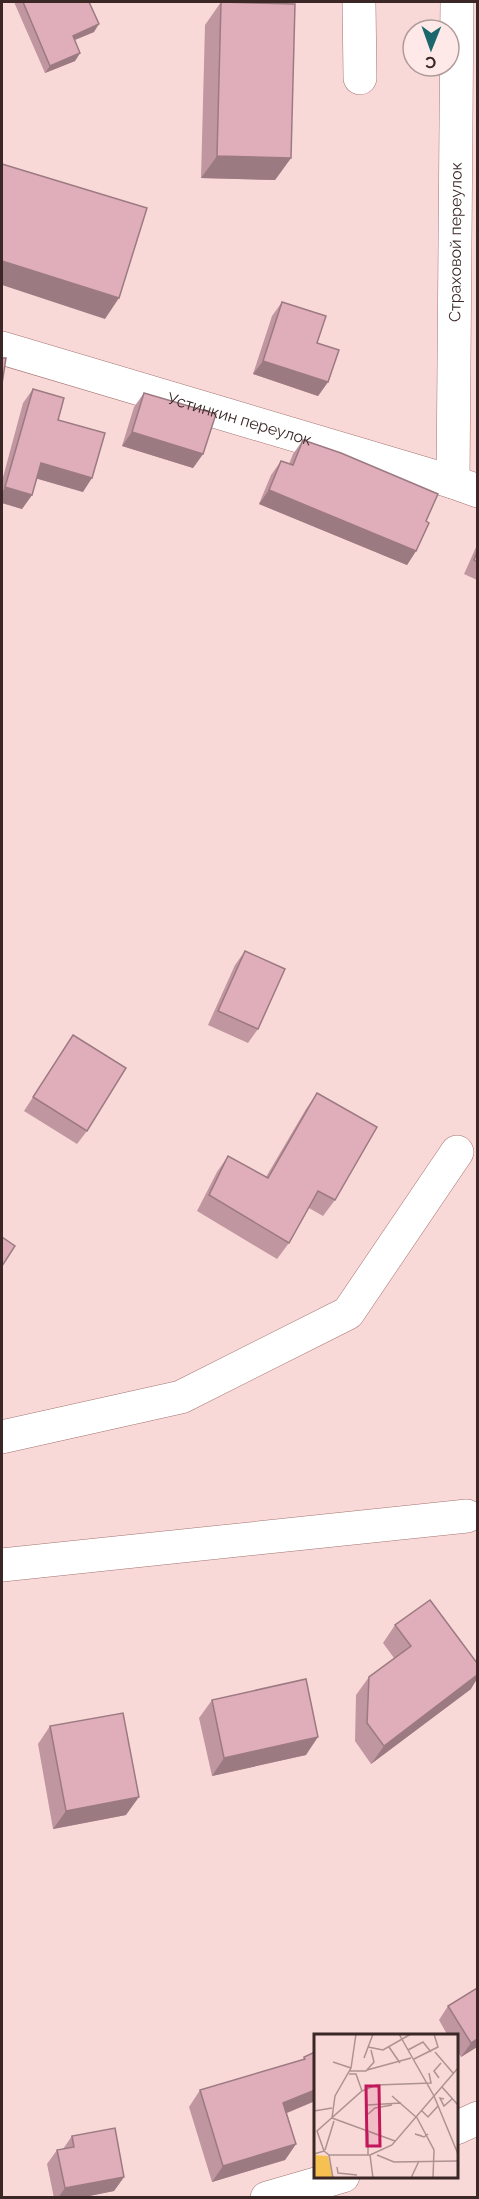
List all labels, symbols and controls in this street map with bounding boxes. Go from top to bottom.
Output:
north arrow [401,18,461,78]
text: С [425,53,436,72]
street label: Страховой переулок [445,162,466,322]
street label: Устинкин переулок [165,389,314,450]
inset map [314,2034,458,2178]

